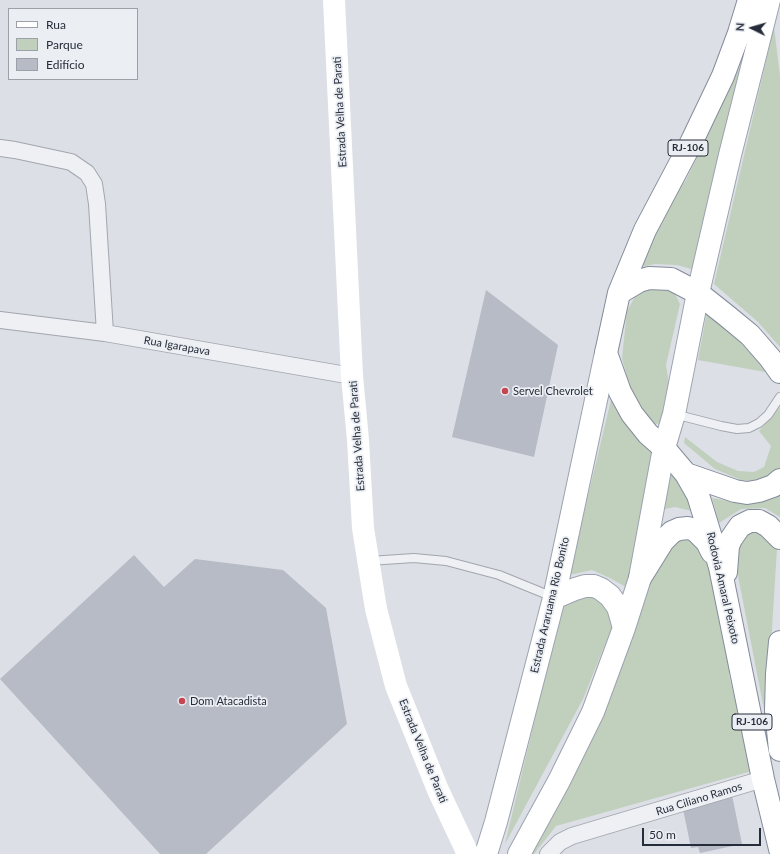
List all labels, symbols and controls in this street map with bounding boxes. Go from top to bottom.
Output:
legend [8,8,138,80]
north arrow [732,8,772,48]
text: Rua [46,17,66,32]
text: N [733,22,746,32]
text: Parque [46,37,83,52]
street label: Estrada Velha de Parati [331,56,349,168]
text: Edifício [46,57,85,72]
road number: RJ-106 [668,140,708,156]
street label: Rua Igarapava [143,334,211,358]
street label: Estrada Velha de Parati [347,380,367,492]
place label: Servel Chevrolet [513,384,593,398]
marker: Servel Chevrolet [500,386,510,396]
street label: Rodovia Amaral Peixoto [704,531,742,645]
street label: Estrada Araruama Rio Bonito [528,536,572,674]
place label: Dom Atacadista [190,694,267,708]
marker: Dom Atacadista [177,696,187,706]
street label: Estrada Velha de Parati [396,697,450,805]
road number: RJ-106 [732,714,772,730]
street label: Rua Ciliano Ramos [654,780,744,818]
scale bar [644,820,763,846]
text: 50 m [649,827,676,842]

